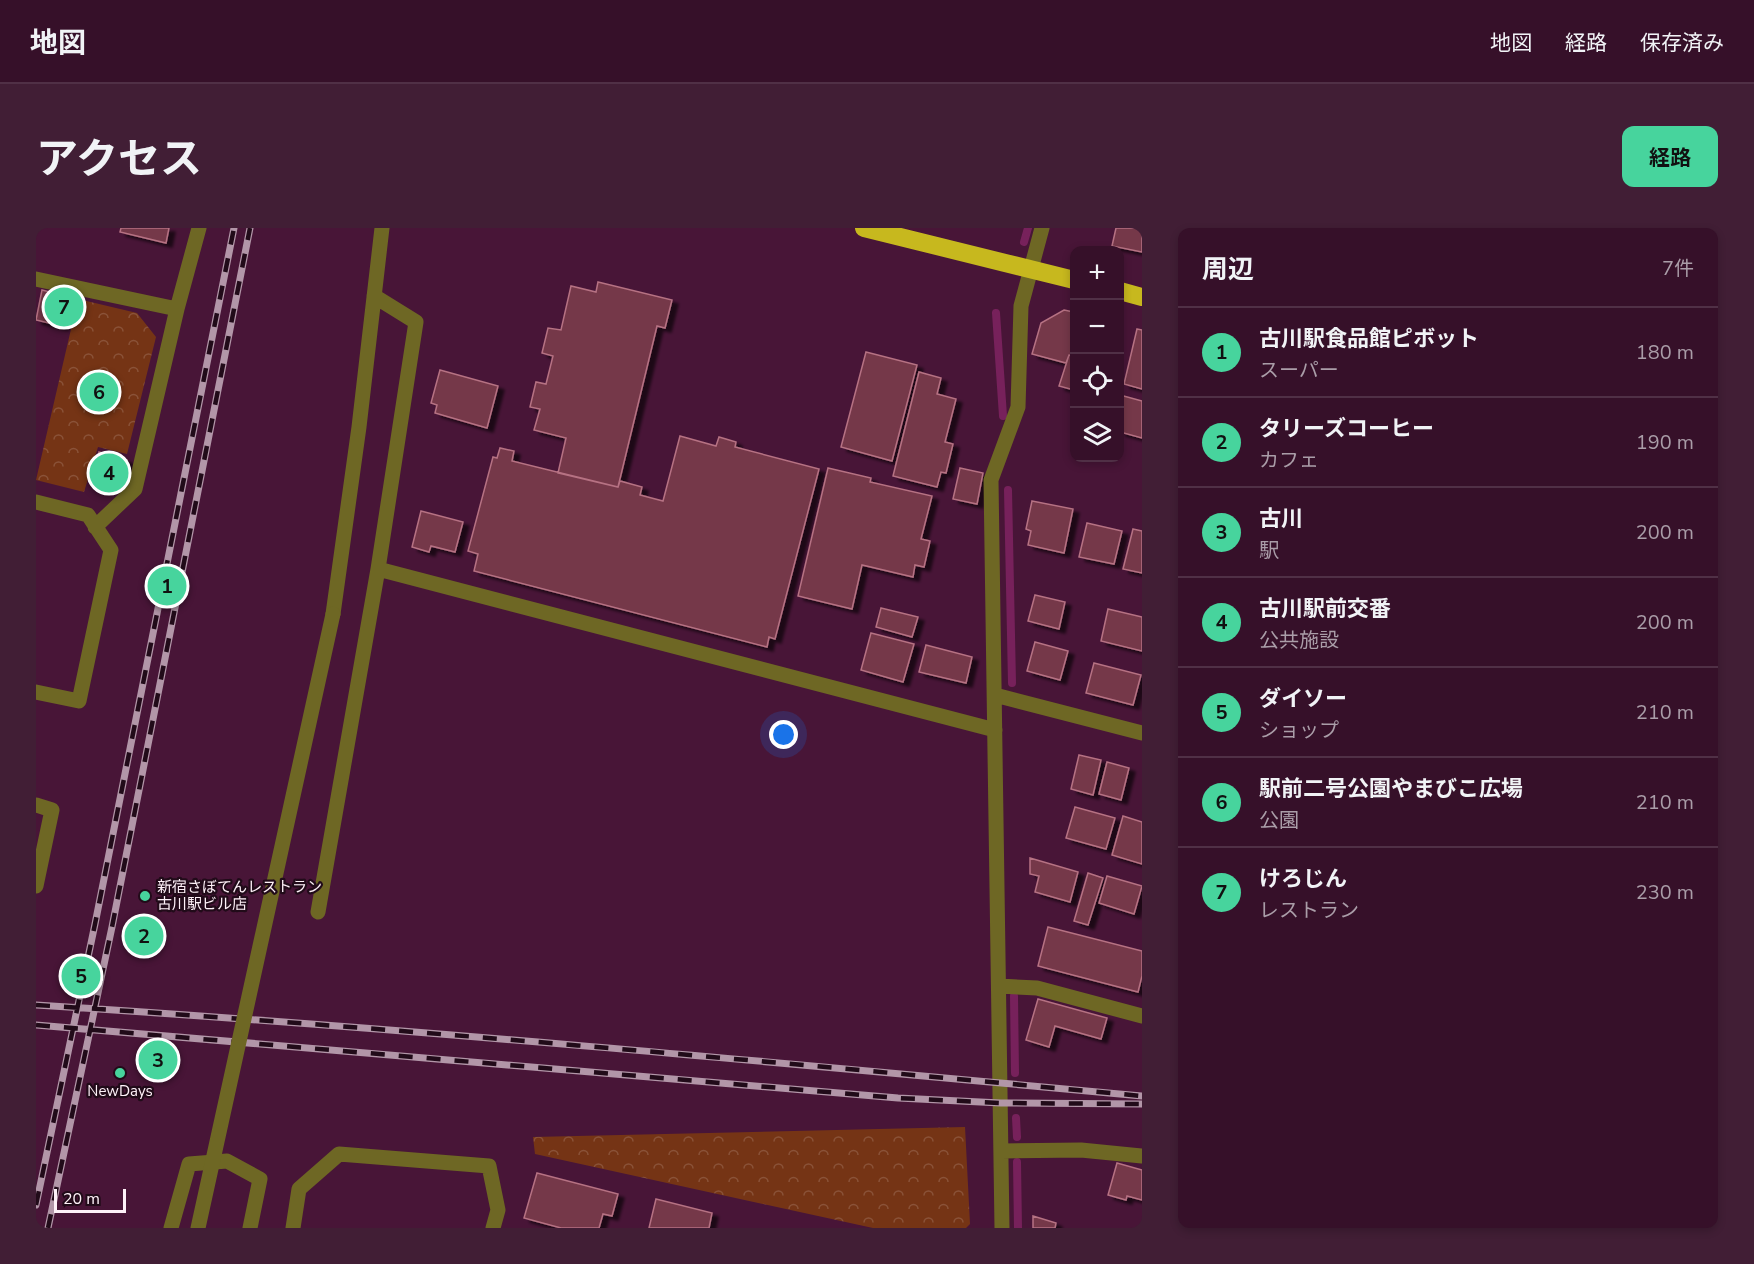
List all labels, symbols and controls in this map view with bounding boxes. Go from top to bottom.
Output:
text: 地図 [30,24,86,62]
text: 地図 [1490,29,1532,57]
text: 経路 [1565,29,1607,57]
text: 保存済み [1640,29,1724,57]
button: 経路 [1622,126,1718,187]
text: アクセス [36,131,202,188]
map controls [1070,246,1124,462]
button: + [1070,246,1124,300]
text: 周辺 [1202,252,1254,287]
text: 7件 [1662,255,1694,282]
pin: 7 [45,284,84,329]
button: − [1070,300,1124,354]
text: 古川駅食品館ピボット [1259,324,1479,354]
text: 1 [1216,339,1228,366]
text: 180 m [1636,339,1694,366]
button: locate [1070,354,1124,408]
text: スーパー [1259,357,1339,384]
pin: 6 [80,370,118,414]
button: layers [1070,408,1124,462]
text: タリーズコーヒー [1259,414,1434,444]
text: 2 [1216,429,1228,456]
text: 190 m [1636,429,1694,456]
text: カフェ [1259,447,1319,474]
pin: 4 [90,450,128,496]
text: 古川 [1259,504,1303,534]
text: 3 [1216,519,1228,546]
text: 200 m [1636,519,1694,546]
text: 駅 [1259,537,1279,564]
pin: 1 [148,564,186,608]
text: 古川駅前交番 [1259,594,1391,624]
text: 4 [1216,609,1228,636]
text: 200 m [1636,609,1694,636]
text: 公共施設 [1259,627,1339,654]
text: ダイソー [1259,684,1347,714]
text: 5 [1216,699,1228,726]
text: 210 m [1636,699,1694,726]
text: ショップ [1259,717,1339,744]
your location [769,720,798,749]
text: 駅前二号公園やまびこ広場 [1259,774,1523,804]
text: 6 [1216,789,1228,816]
text: 210 m [1636,789,1694,816]
text: 公園 [1259,807,1299,834]
text: けろじん [1259,864,1347,894]
place label: 新宿さぼてんレストラン 古川駅ビル店 [157,877,322,914]
text: 7 [1216,879,1228,906]
text: 230 m [1636,879,1694,906]
marker: 新宿さぼてんレストラン 古川駅ビル店 [138,889,152,903]
text: レストラン [1259,897,1359,924]
pin: 2 [124,914,164,958]
pin: 5 [62,954,100,999]
pin: 3 [138,1038,178,1082]
marker: NewDays [113,1066,127,1080]
place label: NewDays [87,1081,153,1101]
scale bar [54,1186,126,1214]
text: 20 m [63,1188,100,1210]

